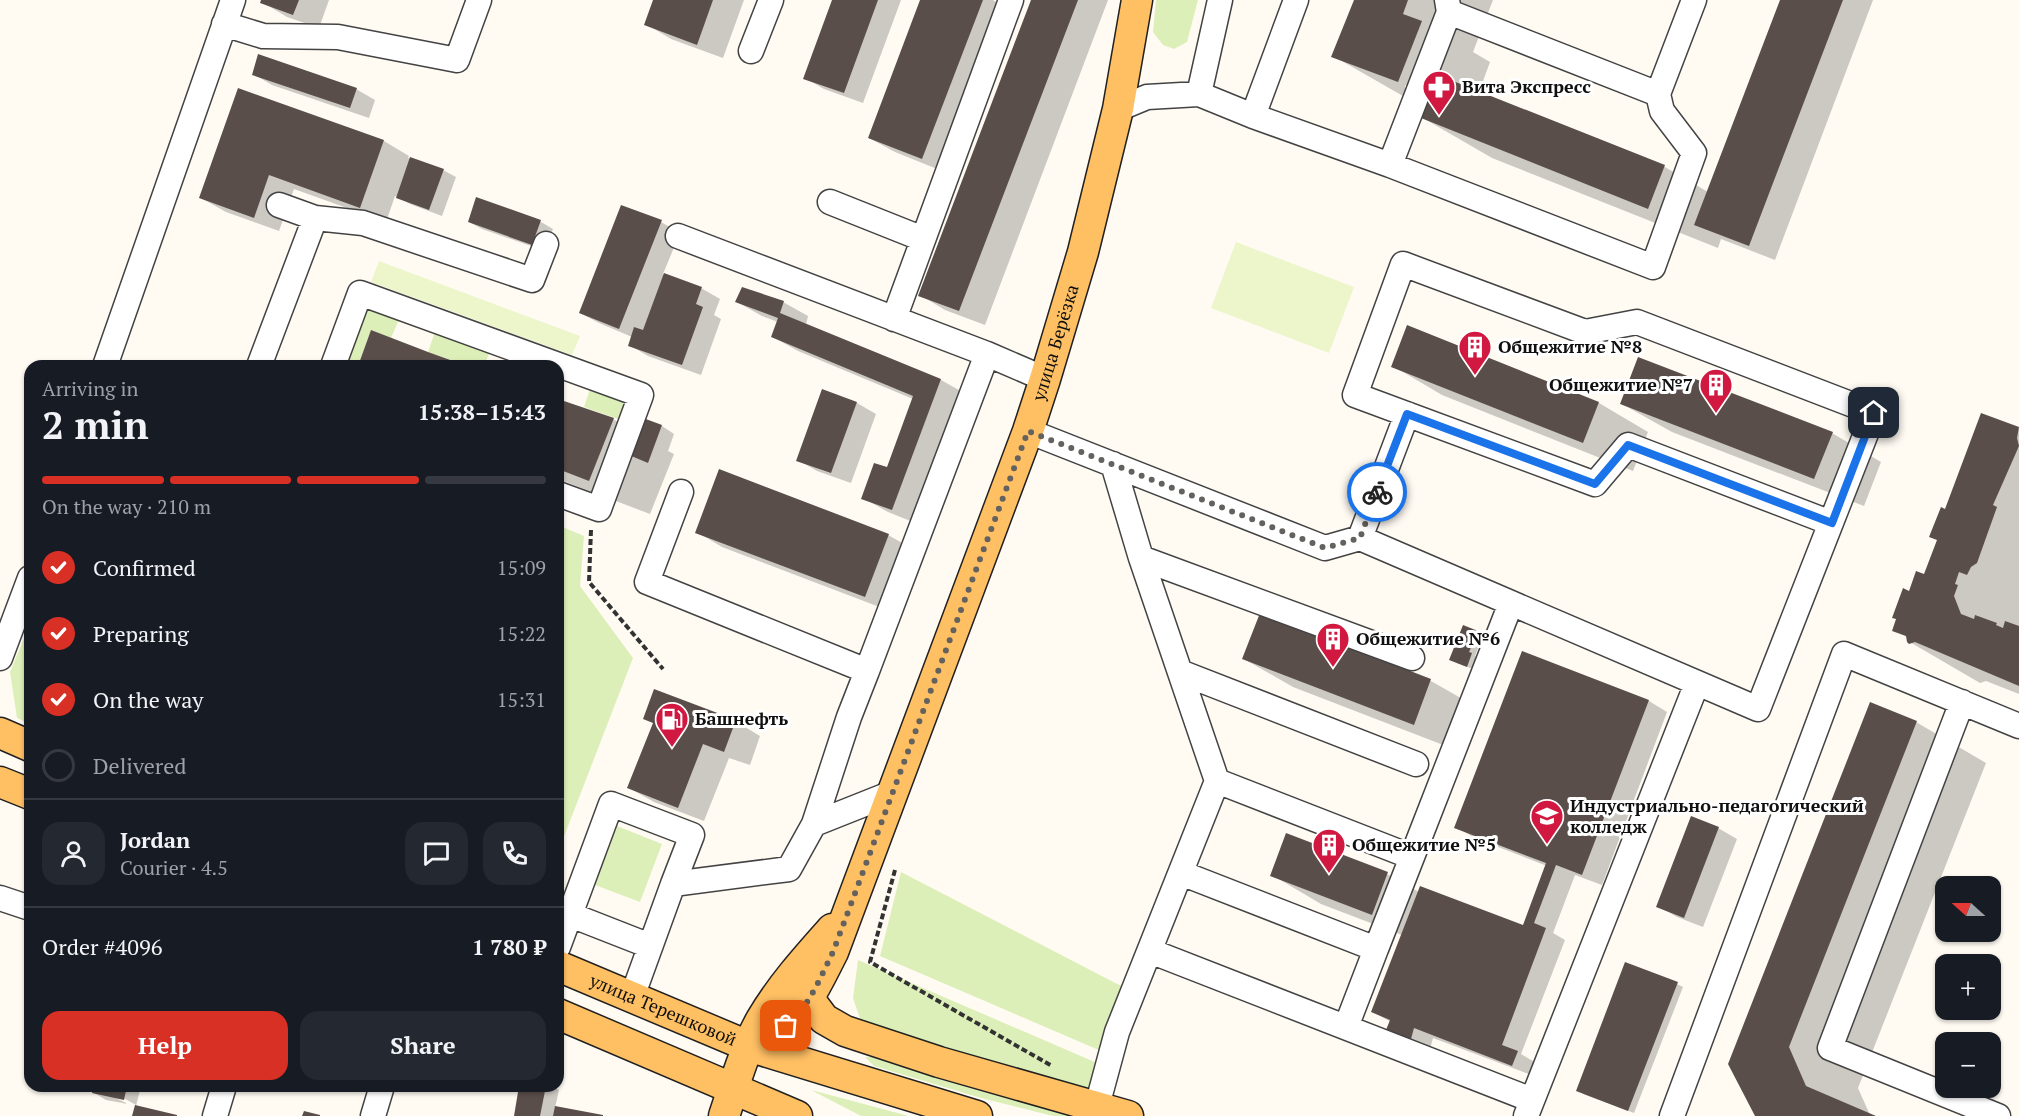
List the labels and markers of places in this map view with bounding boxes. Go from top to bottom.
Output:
pharmacy icon: Вита Экспресс [1421,69,1457,116]
place label: Вита Экспресс [1462,74,1591,98]
building icon: Общежитие №8 [1457,329,1493,376]
place label: Общежитие №8 [1498,334,1642,358]
building icon: Общежитие №7 [1698,367,1734,414]
place label: Общежитие №7 [1549,372,1693,396]
pin [1848,387,1899,438]
building icon: Общежитие №6 [1315,621,1351,668]
place label: Общежитие №6 [1356,626,1500,650]
fuel station icon: Башнефть [654,701,690,748]
place label: Башнефть [695,706,788,730]
place label: Индустриально-педагогический колледж [1570,793,1864,838]
school or university icon: Индустриально-педагогический колледж [1529,798,1565,845]
building icon: Общежитие №5 [1311,827,1347,874]
place label: Общежитие №5 [1352,832,1496,856]
pin [760,1000,811,1051]

